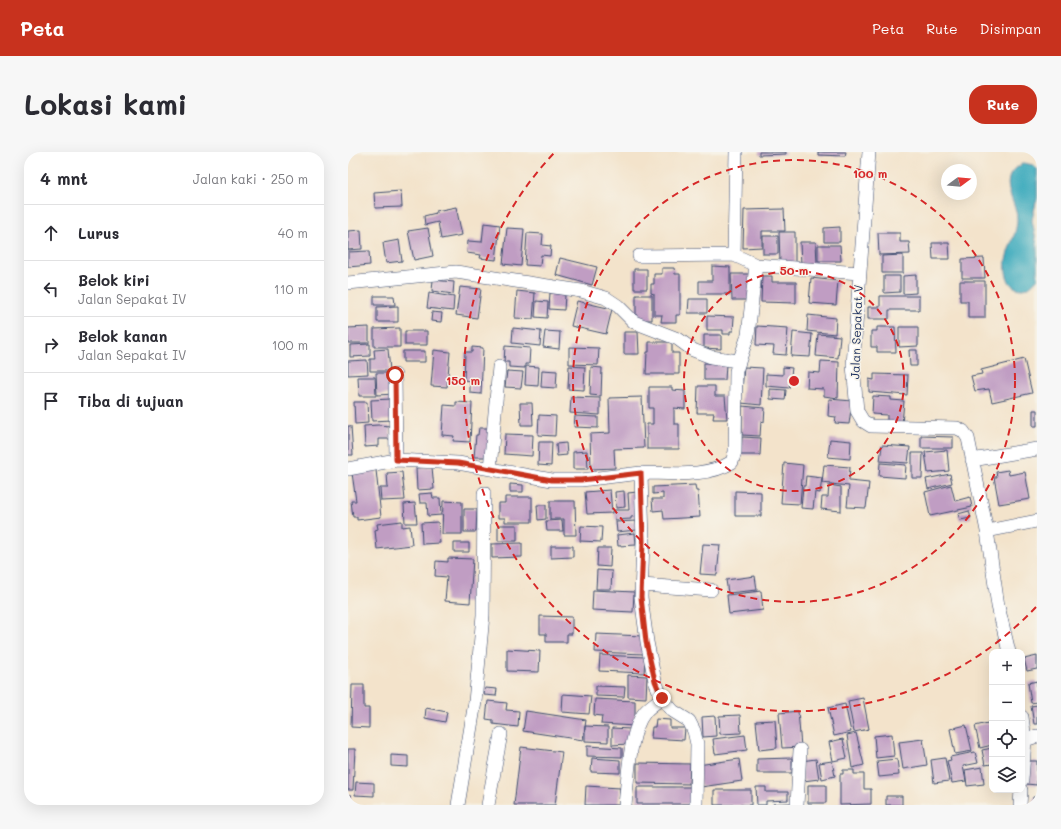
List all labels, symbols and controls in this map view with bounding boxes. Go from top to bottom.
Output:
text: Peta [20,16,64,41]
text: Peta [872,19,904,38]
text: Rute [926,19,958,38]
text: Disimpan [980,19,1041,38]
button: Rute [969,85,1037,124]
text: Lokasi kami [24,86,187,122]
north arrow [941,164,977,200]
text: 100 m [853,165,887,181]
text: 4 mnt [40,167,88,189]
text: Jalan kaki · 250 m [193,170,308,187]
icon: ahead [40,222,62,244]
text: Lurus [78,223,119,243]
text: 40 m [278,224,308,241]
text: 50 m [780,262,808,278]
text: Belok kiri [78,270,150,290]
icon: left [40,278,62,300]
text: 110 m [274,280,308,297]
street label: Jalan Sepakat V [846,284,866,380]
text: Jalan Sepakat IV [78,290,186,307]
text: Belok kanan [78,326,167,346]
icon: right [40,334,62,356]
text: 100 m [272,336,308,353]
text: Jalan Sepakat IV [78,346,186,363]
route start [386,366,404,384]
text: 150 m [446,372,480,388]
centre of rings [787,374,801,388]
icon: arrive [40,390,62,412]
text: Tiba di tujuan [78,391,183,411]
map controls [989,649,1025,793]
button: + [989,649,1025,685]
button: − [989,685,1025,721]
route end [653,689,671,707]
button: locate [989,721,1025,757]
button: layers [989,757,1025,793]

